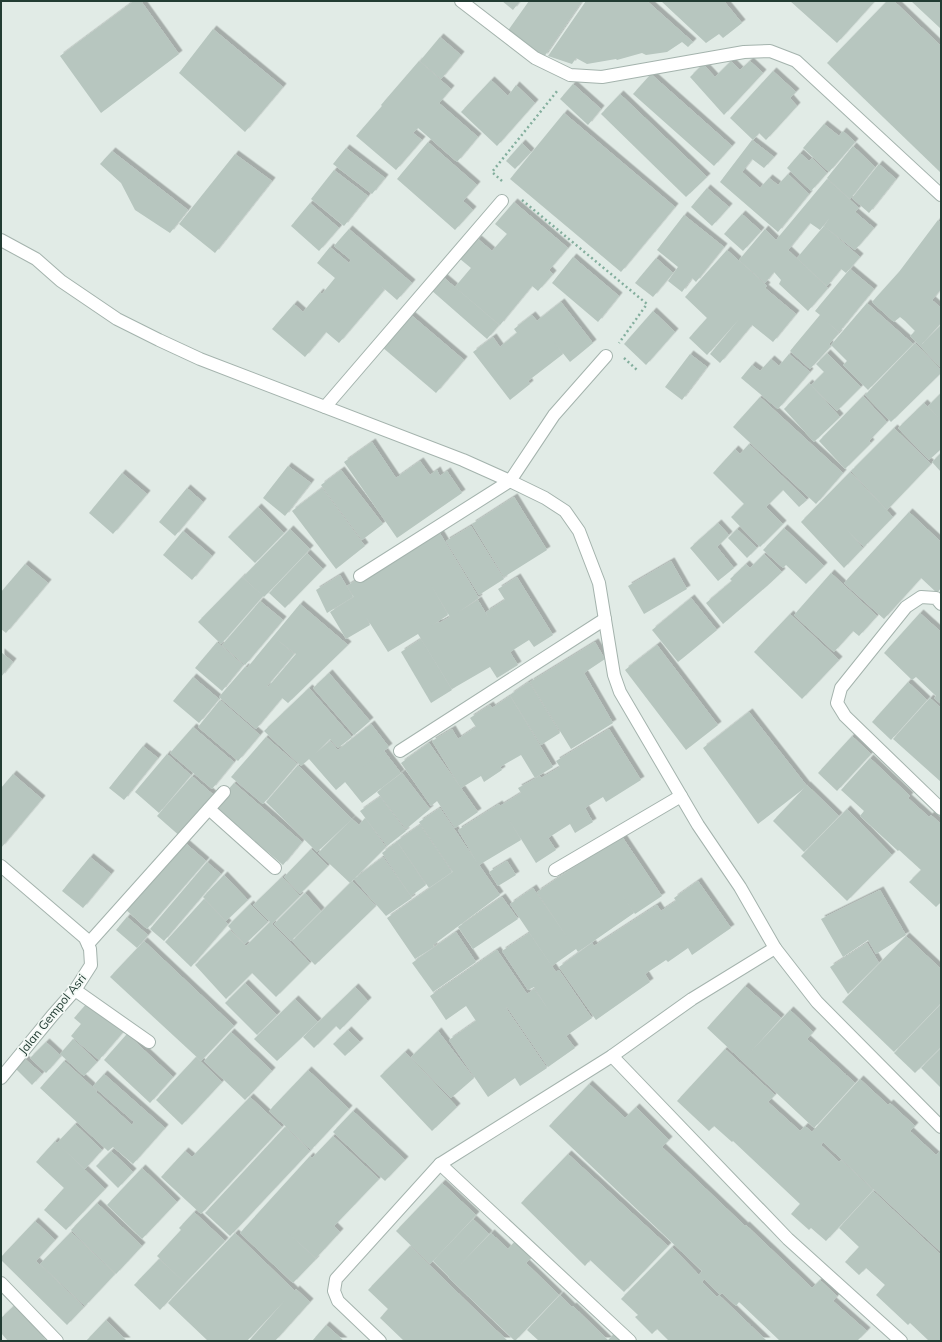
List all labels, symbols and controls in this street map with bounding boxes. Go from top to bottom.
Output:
street label: Jalan Gempol Asri [15,971,89,1057]

